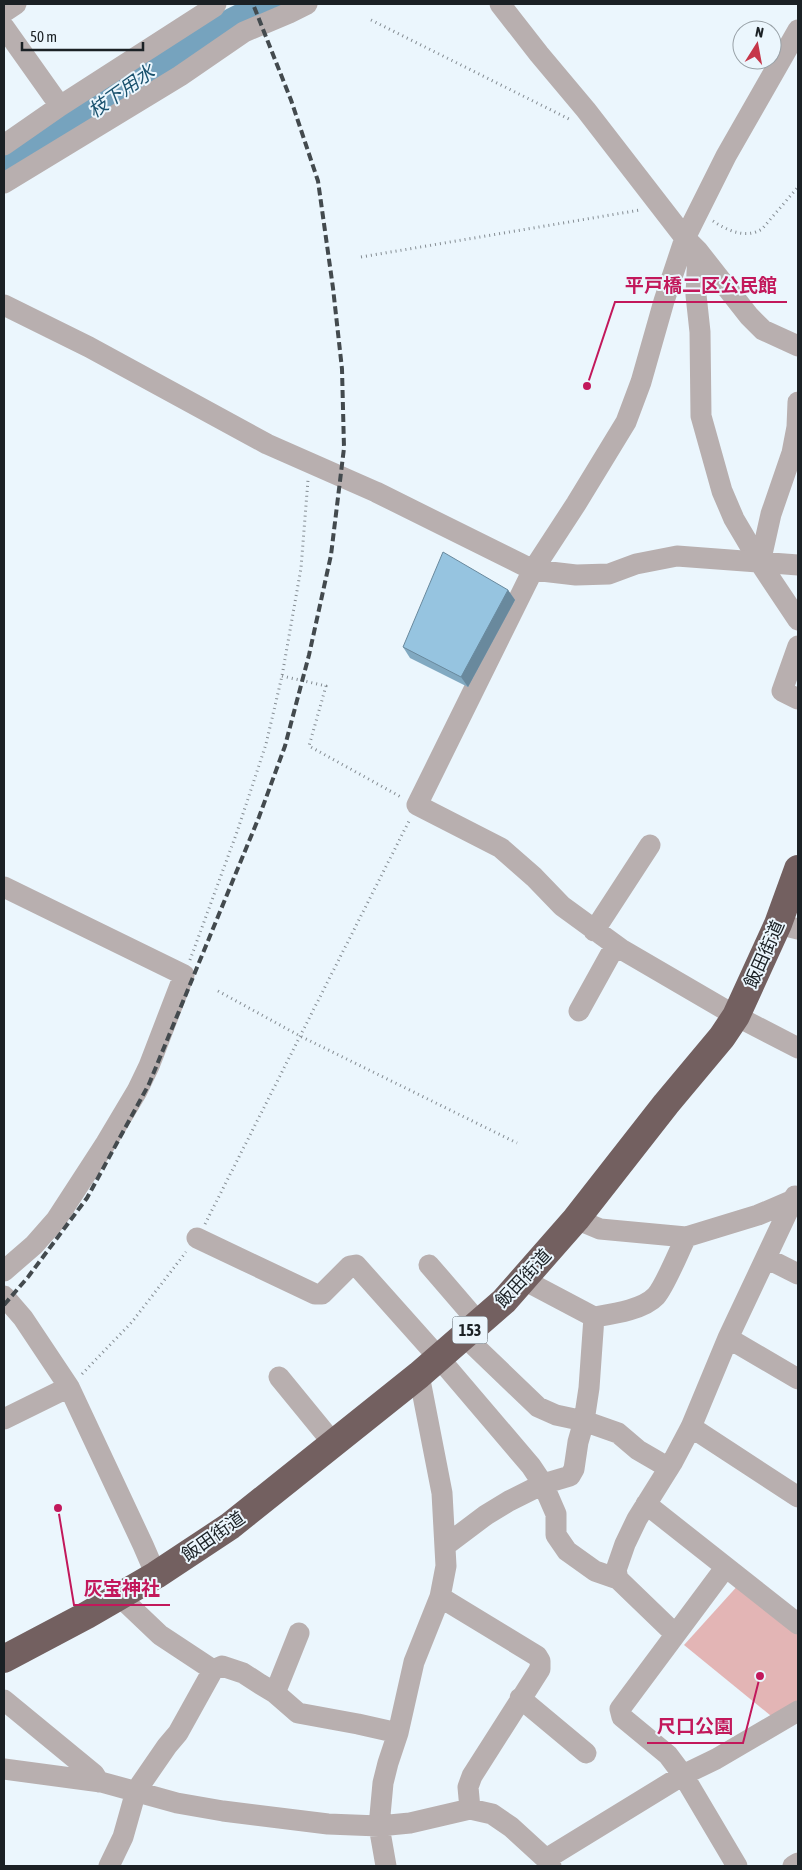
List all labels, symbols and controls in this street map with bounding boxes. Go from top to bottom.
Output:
scale bar [22,20,144,52]
north arrow [732,20,782,70]
text: N [754,24,765,41]
text: 50 m [30,28,57,45]
water label: 枝下用水 [84,59,160,122]
callout: 平戸橋二区公民館 [615,268,787,302]
text: 平戸橋二区公民館 [625,274,777,296]
street label: 飯田街道 [740,917,788,991]
street label: 飯田街道 [491,1245,555,1311]
road number: 153 [452,1316,488,1344]
street label: 飯田街道 [177,1507,249,1565]
callout: 灰宝神社 [74,1571,170,1605]
text: 灰宝神社 [84,1577,160,1599]
callout: 尺口公園 [647,1709,743,1743]
text: 尺口公園 [657,1715,733,1737]

